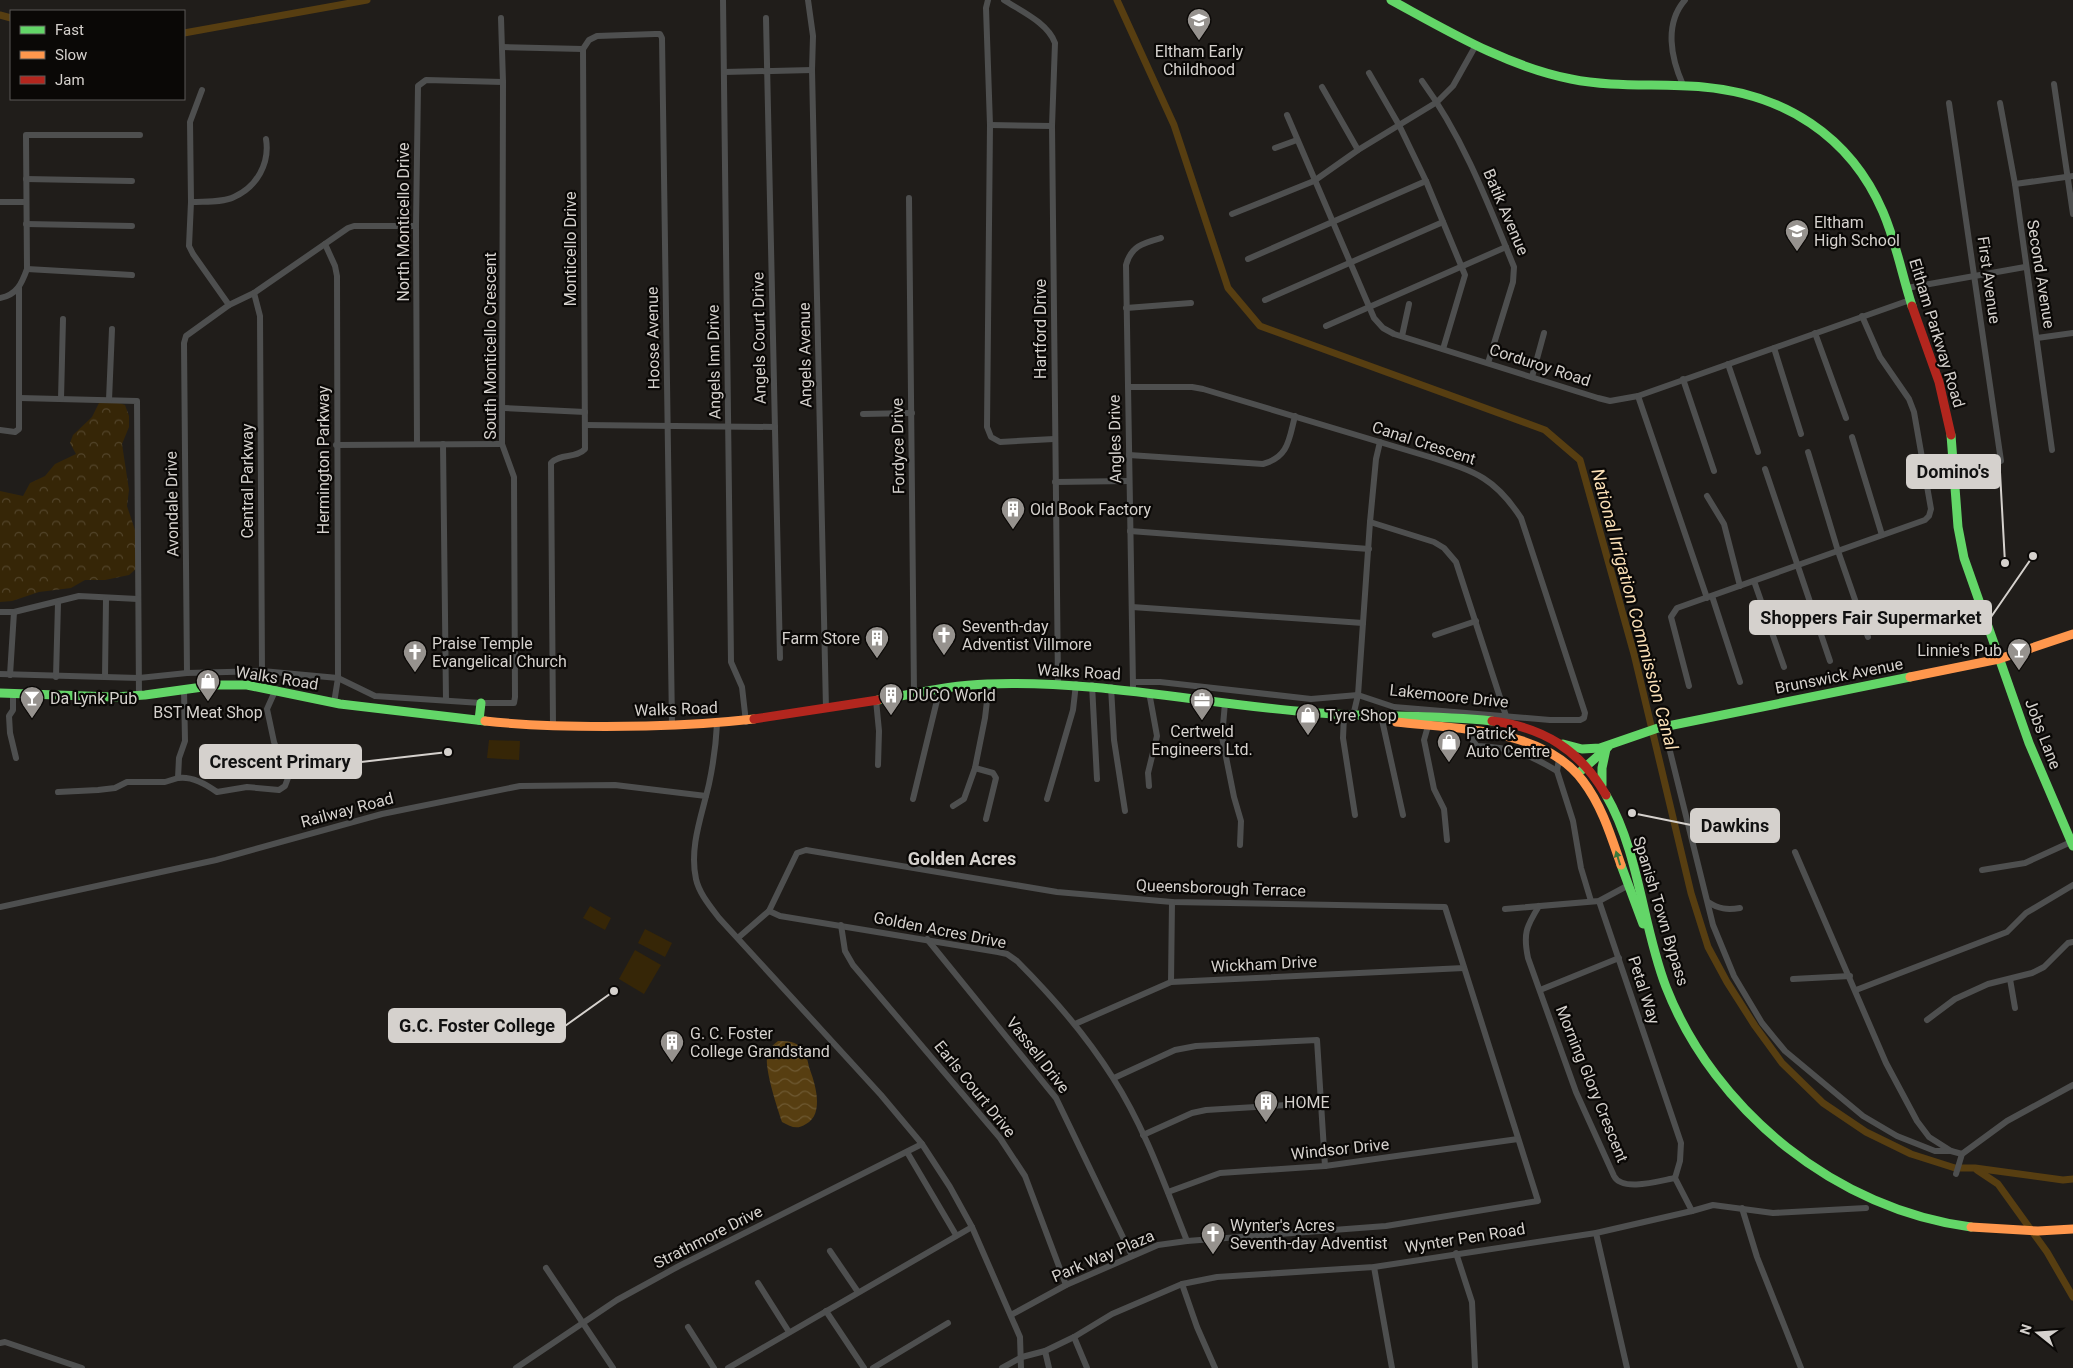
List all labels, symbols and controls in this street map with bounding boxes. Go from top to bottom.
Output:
school or university icon: Eltham Early Childhood [1186,7,1212,41]
legend [10,10,185,100]
text: Fast [55,21,84,39]
place label: Eltham Early Childhood [1155,42,1244,79]
text: Slow [55,46,87,64]
text: Jam [55,71,85,89]
street label: North Monticello Drive [394,142,413,302]
street label: Batik Avenue [1479,166,1533,258]
street label: Monticello Drive [561,192,580,306]
place label: Eltham High School [1814,213,1900,250]
school or university icon: Eltham High School [1784,218,1810,252]
street label: Second Avenue [2023,218,2059,330]
street label: First Avenue [1973,235,2005,325]
street label: South Monticello Crescent [481,252,500,440]
street label: Eltham Parkway Road [1905,256,1969,410]
street label: Angels Court Drive [748,272,770,404]
street label: Hartford Drive [1031,279,1050,379]
street label: Hoose Avenue [643,286,663,390]
street label: Angels Avenue [795,302,815,408]
street label: Angels Inn Drive [703,304,725,420]
street label: Corduroy Road [1487,340,1593,390]
street label: Hermington Parkway [314,385,333,534]
street label: Angles Drive [1105,394,1125,484]
street label: Fordyce Drive [888,398,908,494]
street label: Canal Crescent [1370,417,1478,469]
street label: Central Parkway [238,423,257,539]
street label: Avondale Drive [162,451,182,557]
callout: Domino's [1907,455,2000,488]
text: Domino's [1917,461,1989,482]
water label: National Irrigation Commission Canal [1587,466,1683,753]
building icon: Old Book Factory [1000,496,1026,530]
place label: Old Book Factory [1030,500,1152,519]
callout: Shoppers Fair Supermarket [1750,601,1991,634]
text: Shoppers Fair Supermarket [1760,607,1982,628]
place label: Seventh-day Adventist Villmore [962,617,1092,654]
church icon: Seventh-day Adventist Villmore [931,622,957,656]
building icon: Farm Store [864,625,890,659]
place label: Farm Store [782,629,860,648]
place label: Praise Temple Evangelical Church [432,634,567,671]
bar icon: Linnie's Pub [2006,637,2032,671]
church icon: Praise Temple Evangelical Church [402,639,428,673]
place label: Linnie's Pub [1917,641,2002,660]
street label: Brunswick Avenue [1773,654,1905,698]
street label: Walks Road [1037,660,1121,684]
street label: Walks Road [234,662,320,694]
shop icon: BST Meat Shop [195,668,221,702]
street label: Lakemoore Drive [1388,680,1510,712]
building icon: DUCO World [878,682,904,716]
bar icon: Da Lynk Pub [19,685,45,719]
place label: DUCO World [908,686,996,705]
office icon: Certweld Engineers Ltd. [1189,687,1215,721]
place label: Da Lynk Pub [50,689,137,708]
street label: Jobs Lane [2021,696,2065,772]
street label: Walks Road [634,698,718,720]
shop icon: Tyre Shop [1295,702,1321,736]
place label: BST Meat Shop [153,703,263,722]
place label: Tyre Shop [1326,706,1397,725]
place label: Certweld Engineers Ltd. [1151,722,1253,759]
place label: Patrick Auto Centre [1466,724,1550,761]
shop icon: Patrick Auto Centre [1436,729,1462,763]
callout: Crescent Primary [200,745,361,778]
text: Crescent Primary [210,751,351,772]
street label: Railway Road [299,789,395,831]
callout: Dawkins [1691,809,1779,842]
text: Dawkins [1701,815,1769,836]
street label: Spanish Town Bypass [1629,834,1693,988]
district label: Golden Acres [908,848,1016,869]
one-way arrow [1614,850,1622,865]
street label: Queensborough Terrace [1136,876,1306,900]
street label: Golden Acres Drive [872,908,1008,952]
street label: Wickham Drive [1211,952,1317,976]
street label: Petal Way [1624,954,1664,1027]
street label: Morning Glory Crescent [1552,1003,1632,1165]
callout: G.C. Foster College [389,1009,565,1042]
street label: Vassell Drive [1002,1013,1074,1097]
text: G.C. Foster College [399,1015,555,1036]
place label: G. C. Foster College Grandstand [690,1024,830,1061]
building icon: G. C. Foster College Grandstand [659,1029,685,1063]
street label: Earls Court Drive [930,1037,1020,1141]
building icon: HOME [1253,1089,1279,1123]
place label: HOME [1284,1093,1329,1112]
street label: Windsor Drive [1290,1134,1390,1164]
street label: Strathmore Drive [650,1201,766,1273]
place label: Wynter's Acres Seventh-day Adventist [1230,1216,1388,1253]
street label: Wynter Pen Road [1403,1219,1527,1257]
church icon: Wynter's Acres Seventh-day Adventist [1200,1221,1226,1255]
street label: Park Way Plaza [1049,1226,1157,1286]
north arrow [2013,1308,2063,1358]
text: N [2016,1322,2035,1336]

